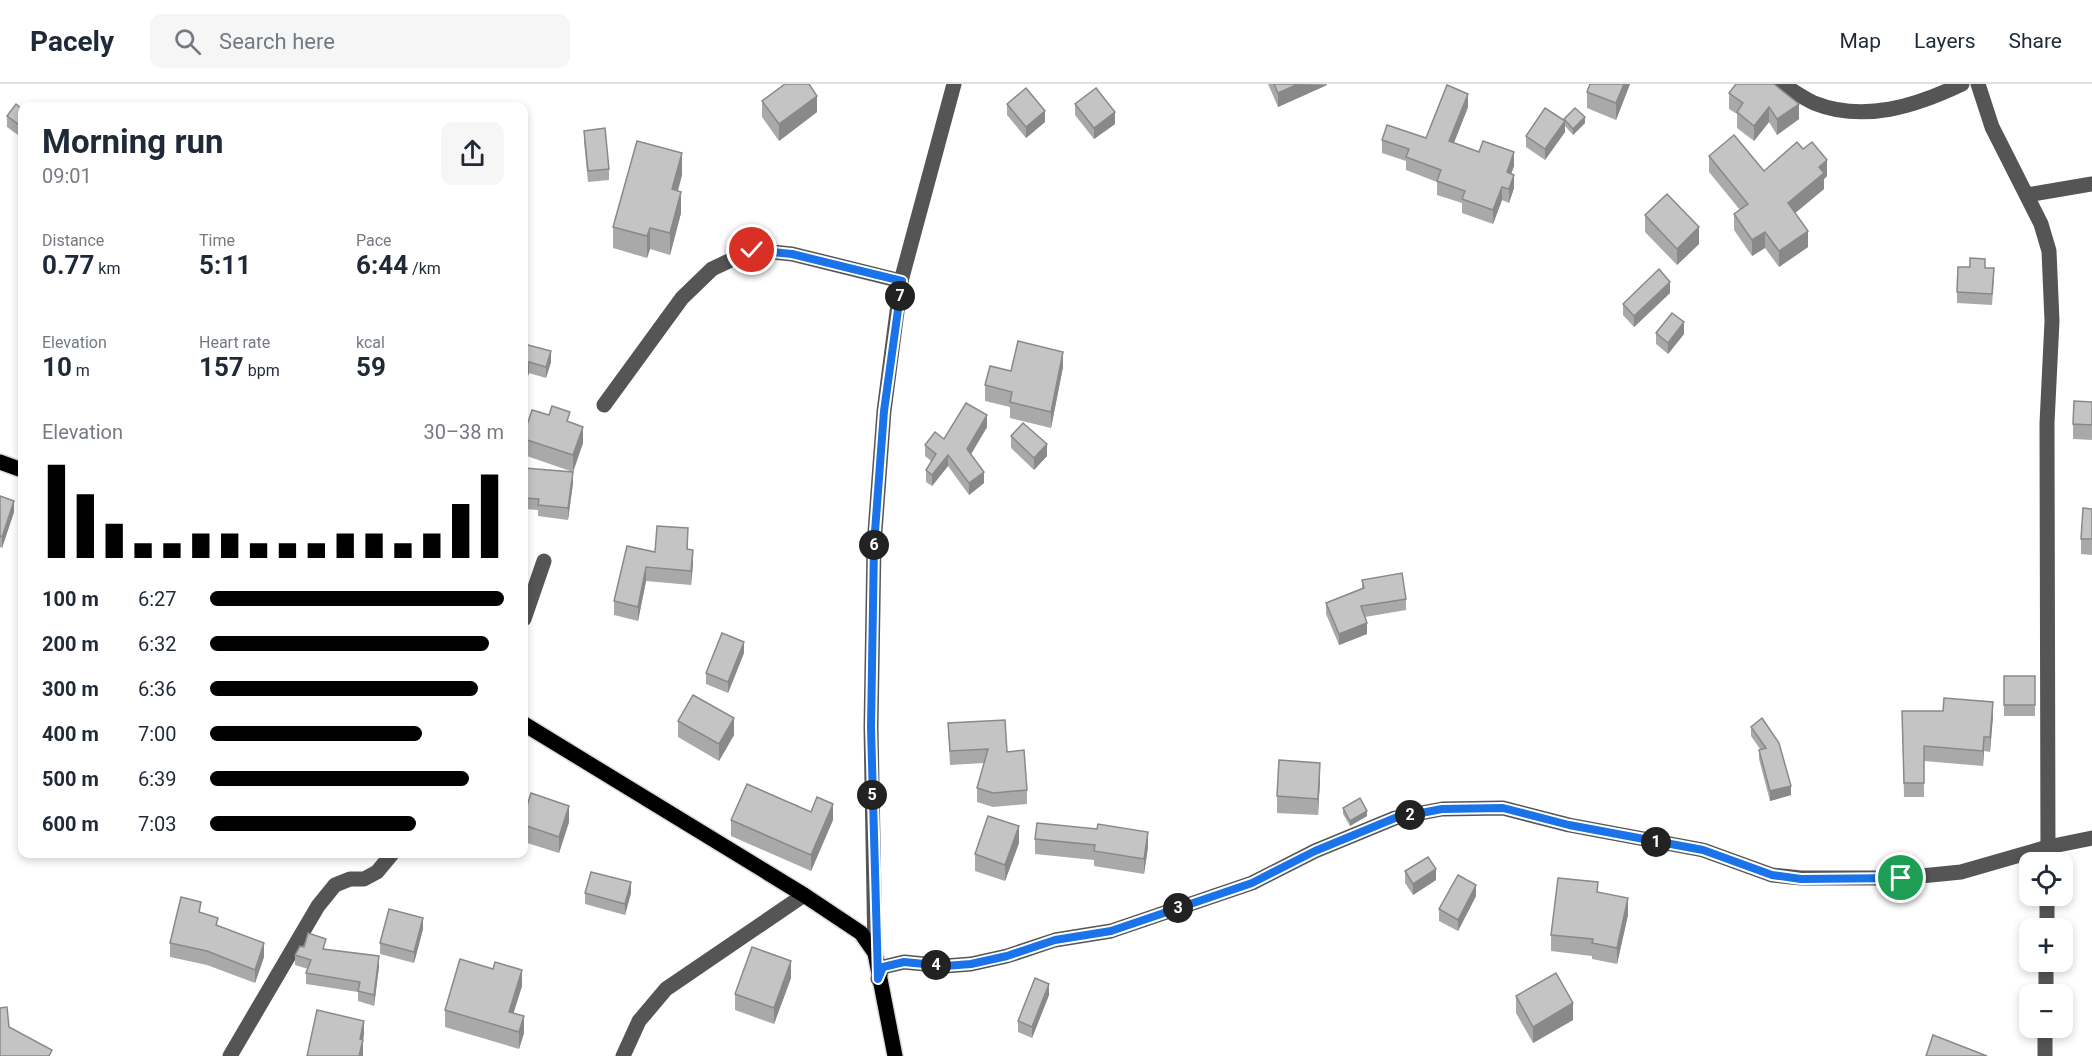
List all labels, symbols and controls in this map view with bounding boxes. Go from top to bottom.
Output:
search box [150,14,570,68]
text: Pacely [30,25,114,58]
icon: search [171,25,204,58]
text: Search here [219,29,335,54]
text: Map [1839,29,1881,53]
text: Layers [1914,29,1975,53]
text: Share [2008,29,2062,53]
text: Morning run [42,122,223,161]
button: share [441,122,504,185]
text: 09:01 [42,164,92,188]
pin [726,224,777,275]
text: Distance [42,231,104,250]
text: Time [199,231,235,250]
text: Pace [356,231,392,250]
icon: check [735,233,768,266]
text: 0.77 [42,250,94,280]
text: 5:11 [199,250,251,280]
text: 6:44 [356,250,408,280]
text: km [94,259,120,278]
text: /km [408,259,441,278]
pin: 7 [885,281,915,311]
text: 7 [895,286,905,305]
text: Elevation [42,333,107,352]
text: Heart rate [199,333,270,352]
text: kcal [356,333,385,352]
text: 10 [42,352,72,382]
text: 157 [199,352,244,382]
text: 59 [356,352,386,382]
text: m [72,361,90,380]
text: bpm [244,361,280,380]
text: Elevation [42,420,123,444]
text: 30–38 m [423,420,504,444]
pin: 6 [859,530,889,560]
text: 6 [869,535,879,554]
text: 100 m [42,587,99,611]
text: 6:27 [138,587,177,611]
text: 200 m [42,632,99,656]
text: 6:32 [138,632,177,656]
text: 300 m [42,677,99,701]
text: 6:36 [138,677,177,701]
text: 400 m [42,722,99,746]
text: 7:00 [138,722,177,746]
text: 500 m [42,767,99,791]
text: 6:39 [138,767,177,791]
pin: 5 [857,780,887,810]
text: 5 [867,785,877,804]
pin: 2 [1395,800,1425,830]
text: 2 [1405,805,1415,824]
text: 600 m [42,812,99,836]
text: 7:03 [138,812,177,836]
pin: 1 [1641,827,1671,857]
text: 1 [1651,832,1661,851]
pin [1875,852,1926,903]
map controls [2019,852,2073,1038]
button: locate [2019,852,2073,906]
icon: arrive [1884,861,1917,894]
pin: 3 [1163,893,1193,923]
text: 3 [1173,898,1183,917]
button: + [2019,918,2073,972]
pin: 4 [921,950,951,980]
text: 4 [931,955,941,974]
button: − [2019,984,2073,1038]

